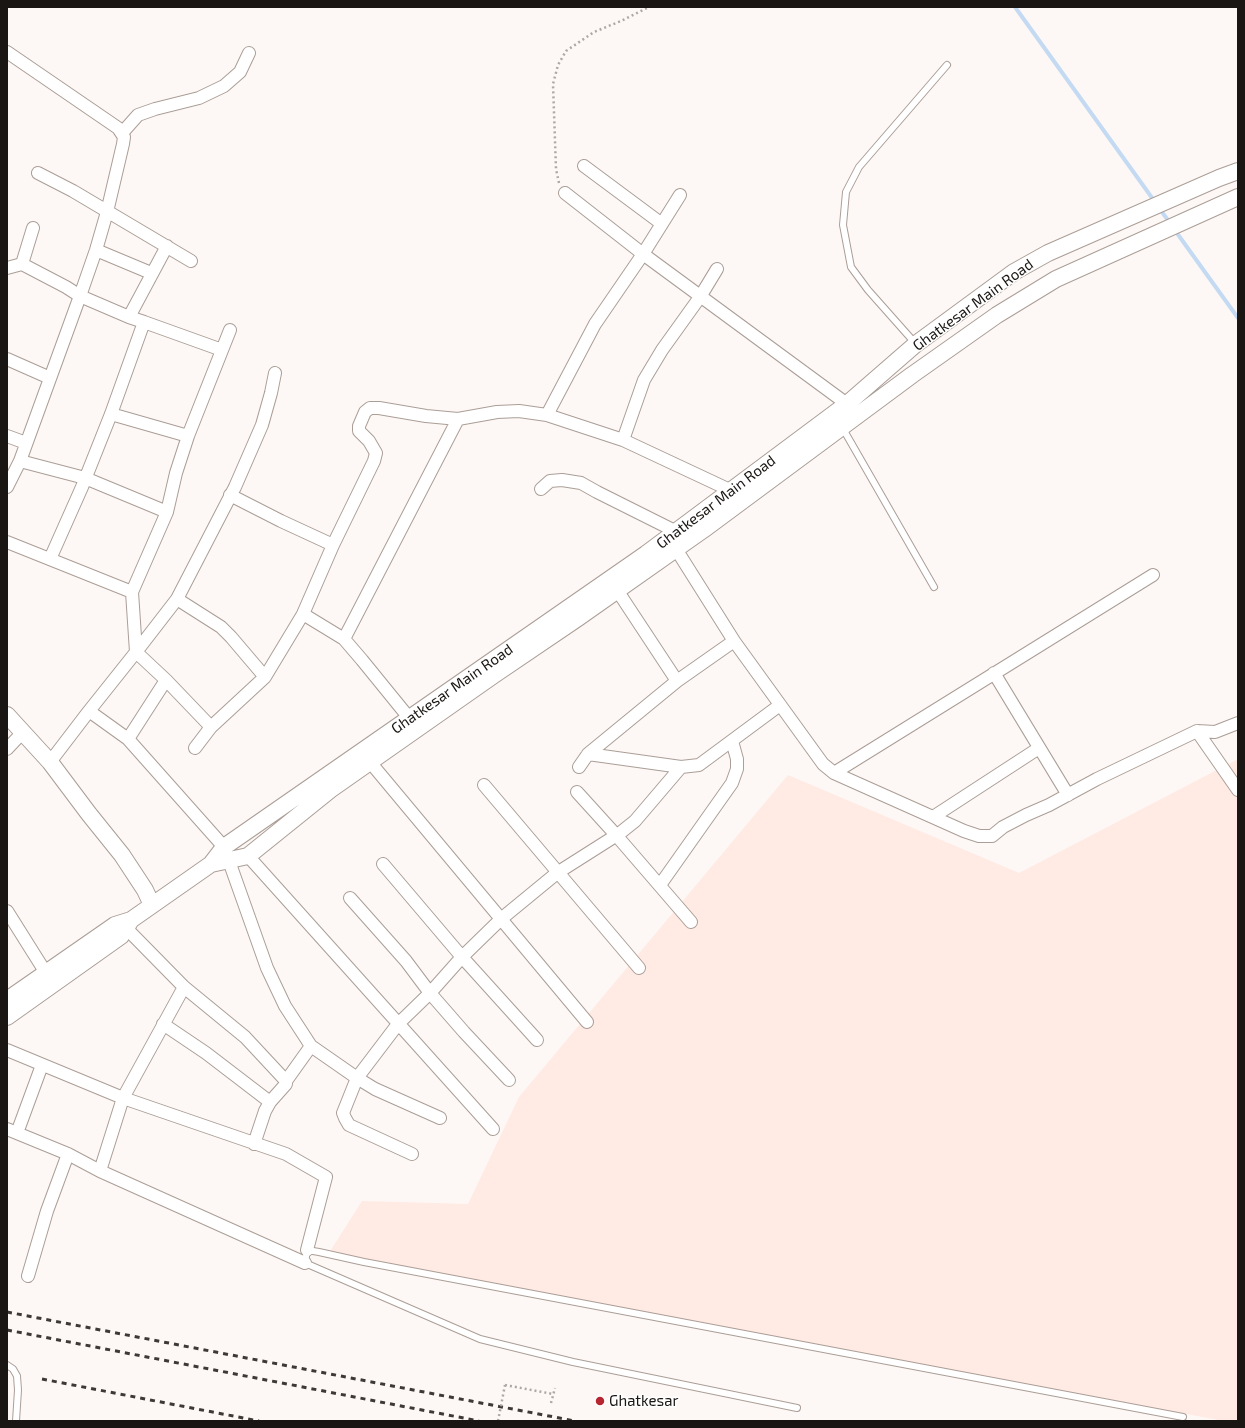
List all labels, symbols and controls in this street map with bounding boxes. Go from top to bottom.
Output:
street label: Ghatkesar Main Road [909,255,1037,355]
street label: Ghatkesar Main Road [653,451,779,553]
street label: Ghatkesar Main Road [388,640,516,738]
place label: Ghatkesar [609,1392,678,1410]
marker: Ghatkesar [594,1395,606,1407]

